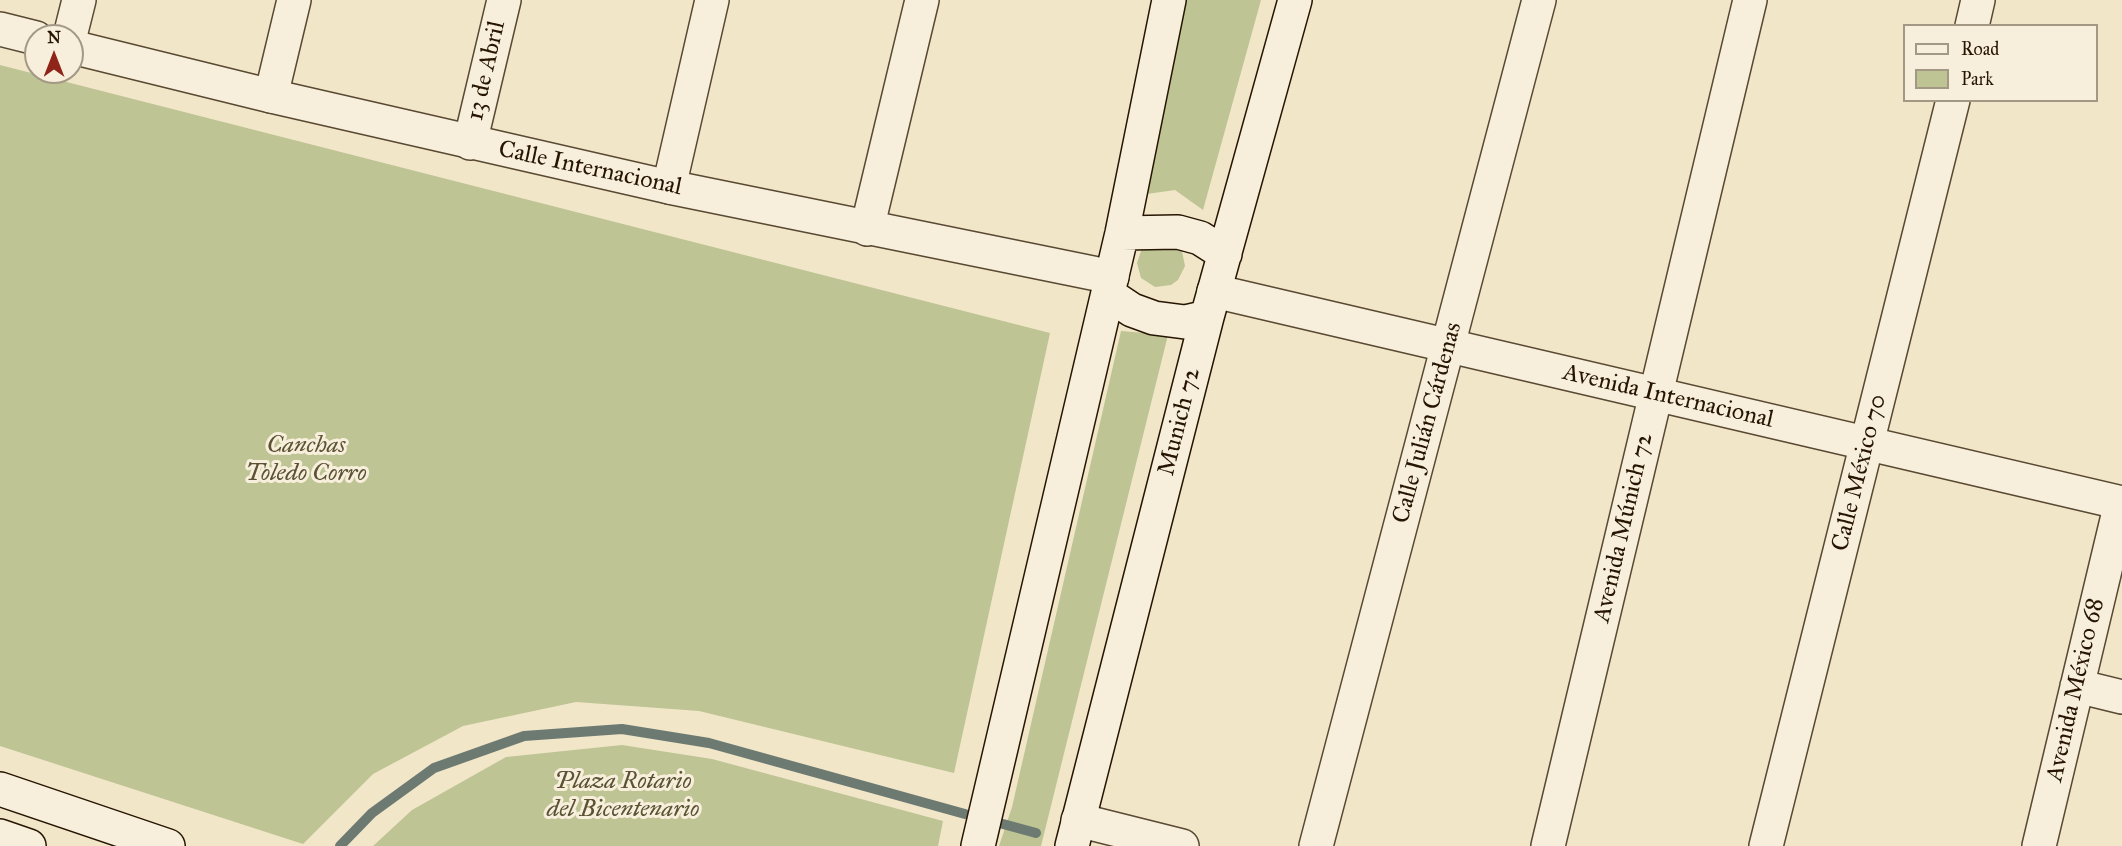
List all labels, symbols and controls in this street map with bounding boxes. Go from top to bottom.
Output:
street label: 13 de Abril [462,18,512,124]
north arrow [24,24,84,84]
legend [1903,24,2098,102]
text: N [47,28,61,47]
text: Road [1961,38,1999,60]
text: Park [1961,68,1994,90]
street label: Calle Internacional [496,135,684,203]
street label: Calle Julián Cárdenas [1387,319,1469,527]
street label: Avenida Internacional [1560,359,1776,435]
street label: Munich 72 [1153,365,1207,479]
street label: Calle México 70 [1827,392,1893,554]
street label: Avenida Múnich 72 [1588,431,1660,625]
park label: Canchas Toledo Corro [245,432,367,488]
street label: Avenida México 68 [2041,595,2111,785]
park label: Plaza Rotario del Bicentenario [547,768,699,824]

